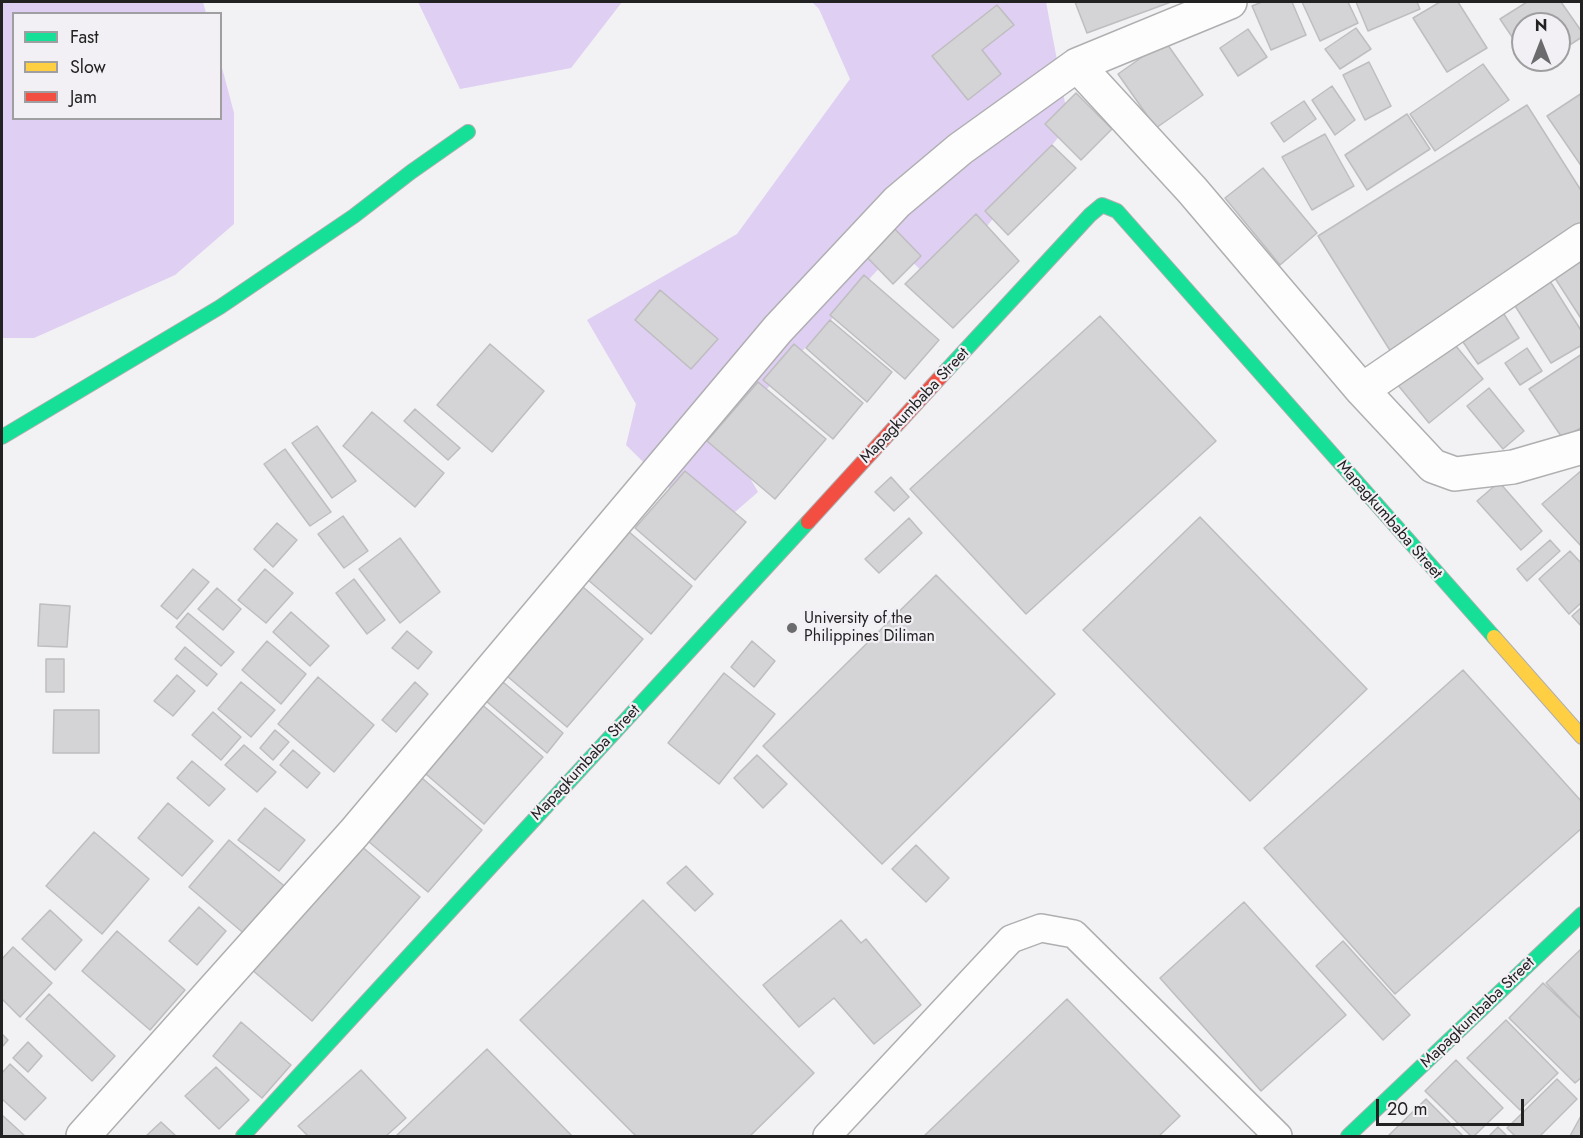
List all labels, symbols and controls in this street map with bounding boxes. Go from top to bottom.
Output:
legend [12,12,222,120]
north arrow [1511,12,1571,72]
text: N [1535,14,1547,37]
text: Fast [70,24,99,50]
text: Slow [70,54,106,80]
text: Jam [70,84,97,110]
street label: Mapagkumbaba Street [857,344,973,468]
street label: Mapagkumbaba Street [1332,457,1446,583]
place label: University of the Philippines Diliman [804,609,935,647]
marker: University of the Philippines Diliman [785,621,799,635]
street label: Mapagkumbaba Street [528,701,644,825]
street label: Mapagkumbaba Street [1417,954,1539,1072]
scale bar [1379,1087,1528,1125]
text: 20 m [1387,1096,1427,1122]

